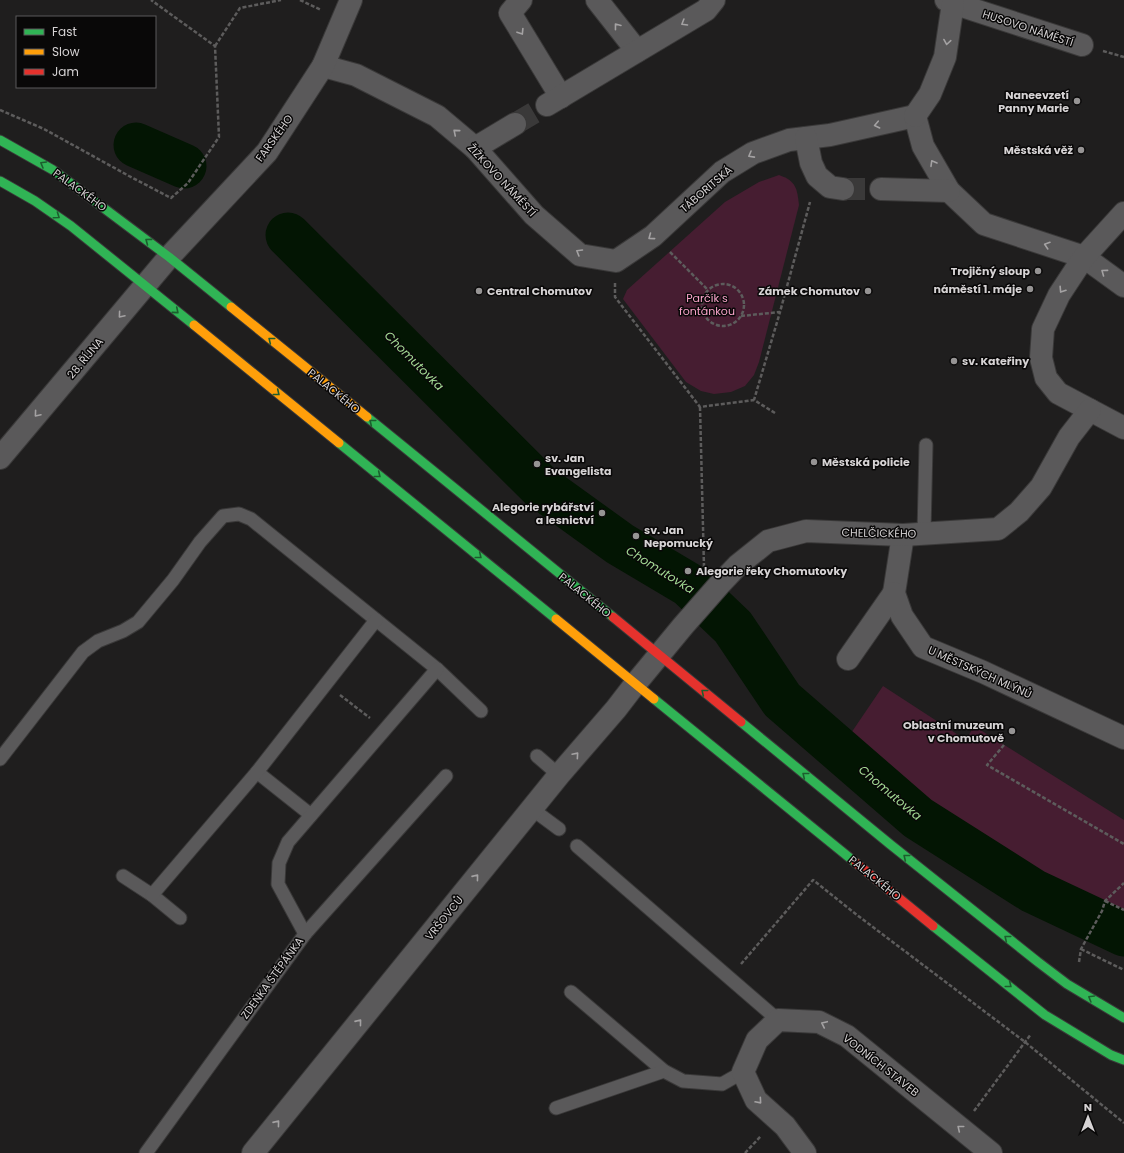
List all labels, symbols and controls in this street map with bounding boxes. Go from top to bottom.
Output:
street label: HUSOVO NÁMĚSTÍ [981,6,1076,50]
legend [16,16,156,88]
one-way arrow [681,19,688,26]
text: Fast [52,23,77,40]
one-way arrow [615,23,622,30]
one-way arrow [517,28,524,35]
one-way arrow [943,39,952,45]
text: Slow [52,43,80,60]
text: Jam [52,63,79,80]
place label: Naneevzetí Panny Marie [998,87,1069,116]
marker: Naneevzetí Panny Marie [1072,96,1082,106]
street label: FARSKÉHO [251,111,297,165]
one-way arrow [873,120,880,128]
one-way arrow [454,130,461,137]
street label: ŽIŽKOVO NÁMĚSTÍ [464,140,540,220]
place label: Městská věž [1004,142,1074,158]
marker: Městská věž [1076,145,1086,155]
one-way arrow [748,150,755,157]
one-way arrow [930,160,937,167]
street label: TÁBORITSKÁ [676,161,736,216]
one-way arrow [40,162,47,169]
street label: PALACKÉHO [50,165,110,215]
one-way arrow [53,211,60,219]
one-way arrow [649,232,656,239]
one-way arrow [145,239,152,246]
one-way arrow [1044,241,1051,250]
one-way arrow [576,249,583,256]
place label: Trojičný sloup [951,263,1031,279]
marker: Trojičný sloup [1033,266,1043,276]
one-way arrow [1101,269,1108,277]
place label: náměstí 1. máje [934,281,1022,297]
place label: Central Chomutov [487,283,592,299]
place label: Zámek Chomutov [758,283,860,299]
marker: náměstí 1. máje [1025,284,1035,294]
marker: Central Chomutov [474,286,484,296]
marker: Zámek Chomutov [863,286,873,296]
one-way arrow [1060,286,1067,293]
park label: Parčík s fontánkou [679,290,735,319]
one-way arrow [172,306,179,313]
one-way arrow [119,311,126,318]
water label: Chomutovka [381,327,448,394]
street label: 28. ŘÍJNA [63,334,107,382]
one-way arrow [268,337,276,344]
place label: sv. Kateřiny [962,353,1029,369]
marker: sv. Kateřiny [949,356,959,366]
street label: PALACKÉHO [305,365,364,417]
one-way arrow [272,388,280,395]
one-way arrow [34,410,41,417]
one-way arrow [369,420,376,427]
place label: sv. Jan Evangelista [545,450,612,479]
place label: Městská policie [822,454,910,470]
marker: Městská policie [809,457,819,467]
marker: sv. Jan Evangelista [532,459,542,469]
one-way arrow [374,470,381,477]
place label: Alegorie rybářství a lesnictví [492,499,594,528]
marker: Alegorie rybářství a lesnictví [597,508,607,518]
place label: sv. Jan Nepomucký [644,522,713,551]
street label: CHELČICKÉHO [842,524,917,542]
marker: sv. Jan Nepomucký [631,531,641,541]
water label: Chomutovka [623,542,698,597]
one-way arrow [475,552,482,559]
place label: Alegorie řeky Chomutovky [696,563,847,579]
marker: Alegorie řeky Chomutovky [683,566,693,576]
street label: PALACKÉHO [556,569,615,621]
street label: U MĚSTSKÝCH MLÝNŮ [925,642,1035,702]
one-way arrow [702,690,709,697]
place label: Oblastní muzeum v Chomutově [903,717,1004,746]
marker: Oblastní muzeum v Chomutově [1007,726,1017,736]
one-way arrow [572,752,579,760]
water label: Chomutovka [855,761,926,824]
one-way arrow [802,772,810,779]
street label: PALACKÉHO [846,852,905,904]
one-way arrow [903,854,910,861]
one-way arrow [472,875,479,882]
street label: VRŠOVCŮ [421,893,467,943]
street label: ZDEŇKA ŠTĚPÁNKA [237,933,308,1022]
one-way arrow [1005,935,1012,942]
one-way arrow [1004,981,1011,988]
one-way arrow [1088,995,1095,1002]
one-way arrow [355,1019,362,1026]
one-way arrow [821,1021,828,1029]
street label: VODNÍCH STAVEB [839,1030,923,1100]
one-way arrow [754,1096,761,1104]
north arrow [1068,1097,1108,1137]
text: N [1084,1099,1092,1115]
one-way arrow [273,1120,280,1127]
one-way arrow [958,1126,965,1133]

